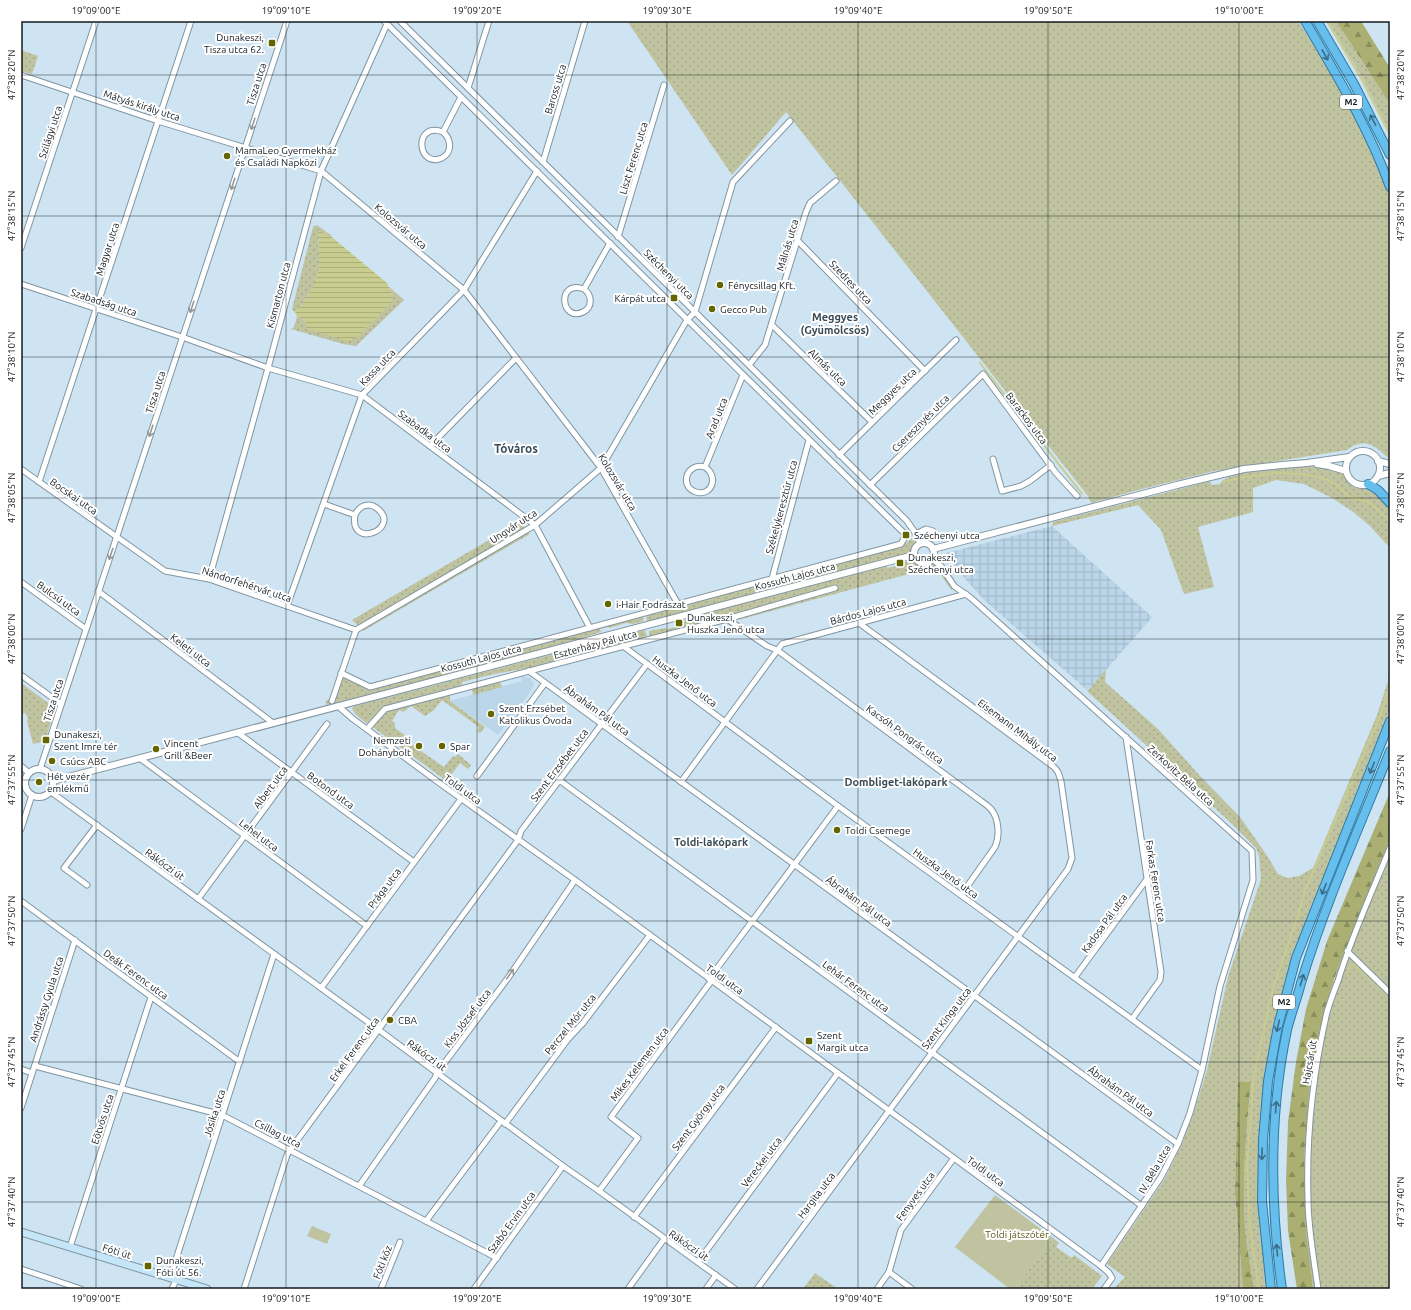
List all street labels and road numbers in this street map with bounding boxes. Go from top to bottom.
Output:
street label: Tisza utca [244,62,268,107]
street label: Baross utca [543,63,568,115]
street label: Mátyás király utca [102,88,182,123]
road number: M2 [1340,95,1362,109]
street label: Szilágyi utca [37,104,64,160]
street label: Liszt Ferenc utca [617,121,650,196]
street label: Kolozsvár utca [372,201,429,251]
street label: Málnás utca [774,218,801,272]
street label: Magyar utca [94,221,121,277]
street label: Széchenyi utca [642,247,696,301]
street label: Szedres utca [827,258,874,306]
street label: Kismarton utca [264,261,293,329]
street label: Szabadság utca [69,287,138,318]
street label: Almás utca [806,346,849,388]
street label: Kassa utca [357,347,398,388]
street label: Meggyes utca [866,366,918,417]
street label: Tisza utca [143,370,167,415]
street label: Barackos utca [1004,390,1050,446]
street label: Cseresznyés utca [890,393,951,454]
street label: Arad utca [703,396,730,440]
street label: Szabadka utca [396,408,453,455]
street label: Kolozsvár utca [596,452,639,513]
street label: Székelykeresztúr utca [764,459,799,555]
street label: Bocskai utca [48,476,100,517]
street label: Ungvár utca [488,507,539,546]
street label: Kossuth Lajos utca [754,560,836,592]
street label: Nándorfehérvár utca [201,565,293,604]
street label: Bulcsú utca [35,579,83,618]
street label: Bárdos Lajos utca [829,596,907,627]
street label: Eszterházy Pál utca [552,628,638,661]
street label: Keleti utca [168,632,213,669]
street label: Kossuth Lajos utca [440,642,522,674]
street label: Huszka Jenő utca [650,654,719,709]
street label: Tisza utca [41,678,65,723]
street label: Ábrahám Pál utca [562,682,632,738]
street label: Eisemann Mihály utca [976,697,1060,764]
street label: Kacsóh Pongrác utca [864,703,945,766]
street label: Szent Erzsébet utca [529,727,590,804]
street label: Zerkovitz Béla utca [1145,743,1216,808]
street label: Albert utca [251,764,290,811]
street label: Botond utca [305,770,356,811]
street label: Toldi utca [442,772,484,807]
street label: Lehel utca [237,817,280,854]
street label: Farkas Ferenc utca [1144,839,1167,923]
street label: Huszka Jenő utca [911,846,980,901]
street label: Rákóczi út [143,847,186,882]
street label: Prága utca [366,866,403,911]
street label: Ábrahám Pál utca [824,873,894,929]
street label: Kadosa Pál utca [1079,892,1129,955]
street label: Deák Ferenc utca [101,947,170,1002]
street label: Andrássy Gyula utca [27,955,66,1043]
street label: Lehár Ferenc utca [820,959,891,1014]
street label: Toldi utca [704,962,746,997]
street label: Szent Kinga utca [920,985,973,1051]
street label: Kiss József utca [442,987,493,1050]
street label: Perczel Mór utca [543,992,598,1057]
road number: M2 [1273,995,1295,1009]
street label: Erkel Ferenc utca [327,1015,381,1084]
street label: Mikes Kelemen utca [608,1025,671,1103]
street label: Rákóczi út [405,1038,448,1073]
street label: Hajcsár út [1300,1039,1319,1085]
street label: Ábrahám Pál utca [1086,1063,1156,1119]
street label: Szent György utca [670,1082,727,1153]
street label: Jósika utca [202,1088,227,1138]
street label: Eötvös utca [89,1093,116,1146]
street label: Csillag utca [253,1117,303,1150]
street label: Vereckei utca [739,1135,784,1190]
street label: IV. Béla utca [1136,1143,1173,1196]
street label: Toldi utca [965,1154,1007,1189]
street label: Hargita utca [796,1170,837,1220]
street label: Fenyves utca [894,1170,937,1223]
street label: Szabó Ervin utca [485,1189,537,1255]
street label: Rákóczi út [667,1228,711,1263]
street label: Fóti út [101,1242,133,1261]
street label: Fóti köz [371,1244,394,1280]

